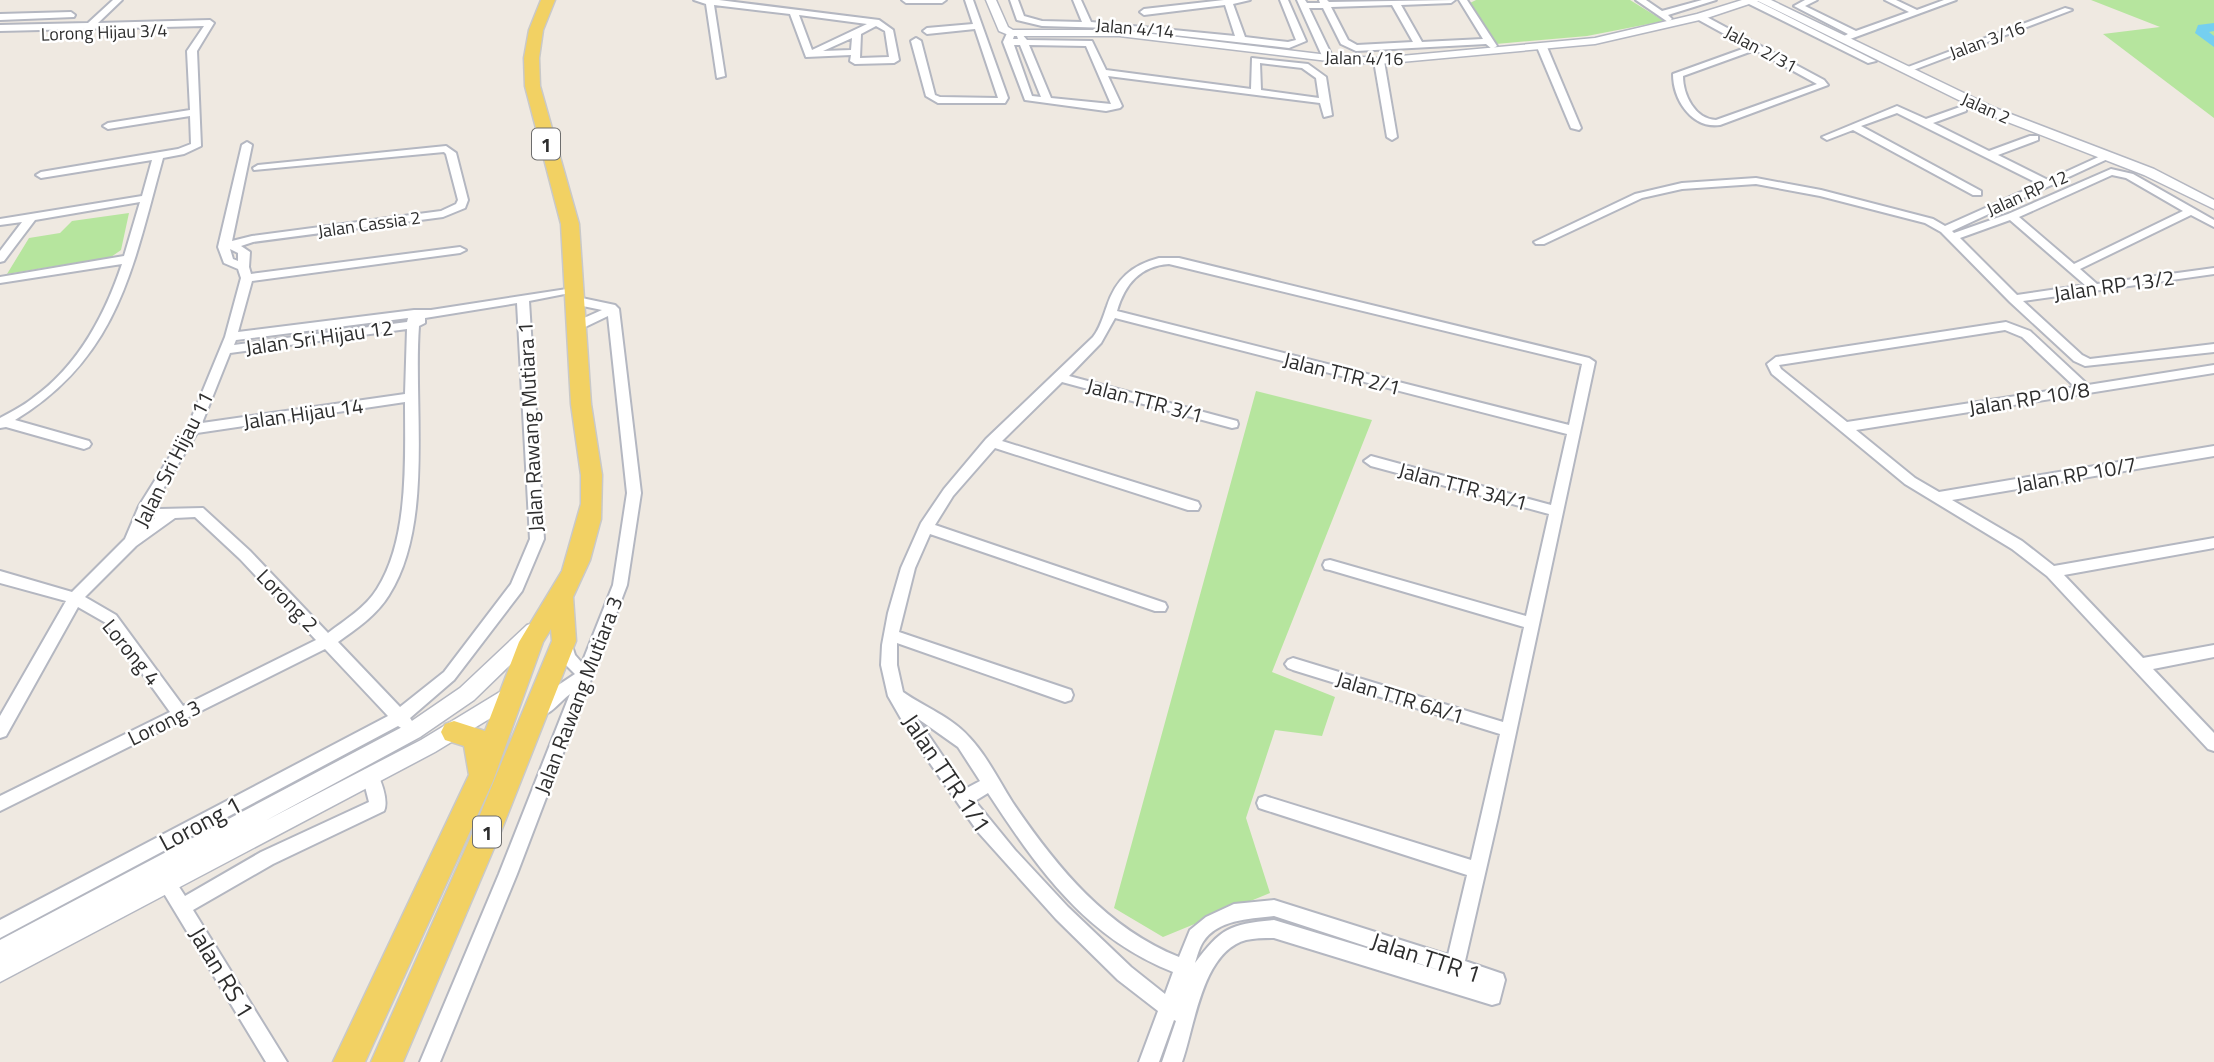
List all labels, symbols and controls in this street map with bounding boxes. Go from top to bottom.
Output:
street label: Jalan 4/14 [1095,11,1175,45]
street label: Jalan 3/16 [1945,14,2029,66]
street label: Lorong Hijau 3/4 [40,16,168,48]
street label: Jalan 2/31 [1720,19,1802,79]
street label: Jalan 4/16 [1324,44,1404,72]
street label: Jalan 2 [1957,85,2015,131]
road number: 1 [532,128,560,160]
street label: Jalan RP 12 [1982,163,2072,223]
street label: Jalan Cassia 2 [316,203,422,245]
street label: Jalan RP 13/2 [2051,261,2177,309]
street label: Jalan Sri Hijau 12 [243,311,395,363]
street label: Jalan Rawang Mutiara 1 [509,321,551,533]
street label: Jalan TTR 2/1 [1280,343,1404,403]
street label: Jalan TTR 3/1 [1083,369,1207,431]
street label: Jalan RP 10/8 [1966,373,2092,423]
street label: Jalan Sri Hijau 11 [125,385,221,533]
street label: Jalan Hijau 14 [241,389,365,437]
street label: Jalan RP 10/7 [2013,448,2139,500]
street label: Jalan TTR 3A/1 [1395,453,1531,519]
street label: Lorong 2 [250,561,326,639]
street label: Jalan Rawang Mutiara 3 [525,591,631,799]
street label: Lorong 4 [95,612,169,692]
street label: Jalan TTR 6A/1 [1332,662,1468,732]
street label: Lorong 3 [122,691,206,753]
street label: Jalan TTR 1/1 [894,706,1000,840]
street label: Lorong 1 [152,786,248,860]
road number: 1 [473,817,501,848]
street label: Jalan RS 1 [181,919,263,1025]
street label: Jalan TTR 1 [1366,922,1486,992]

